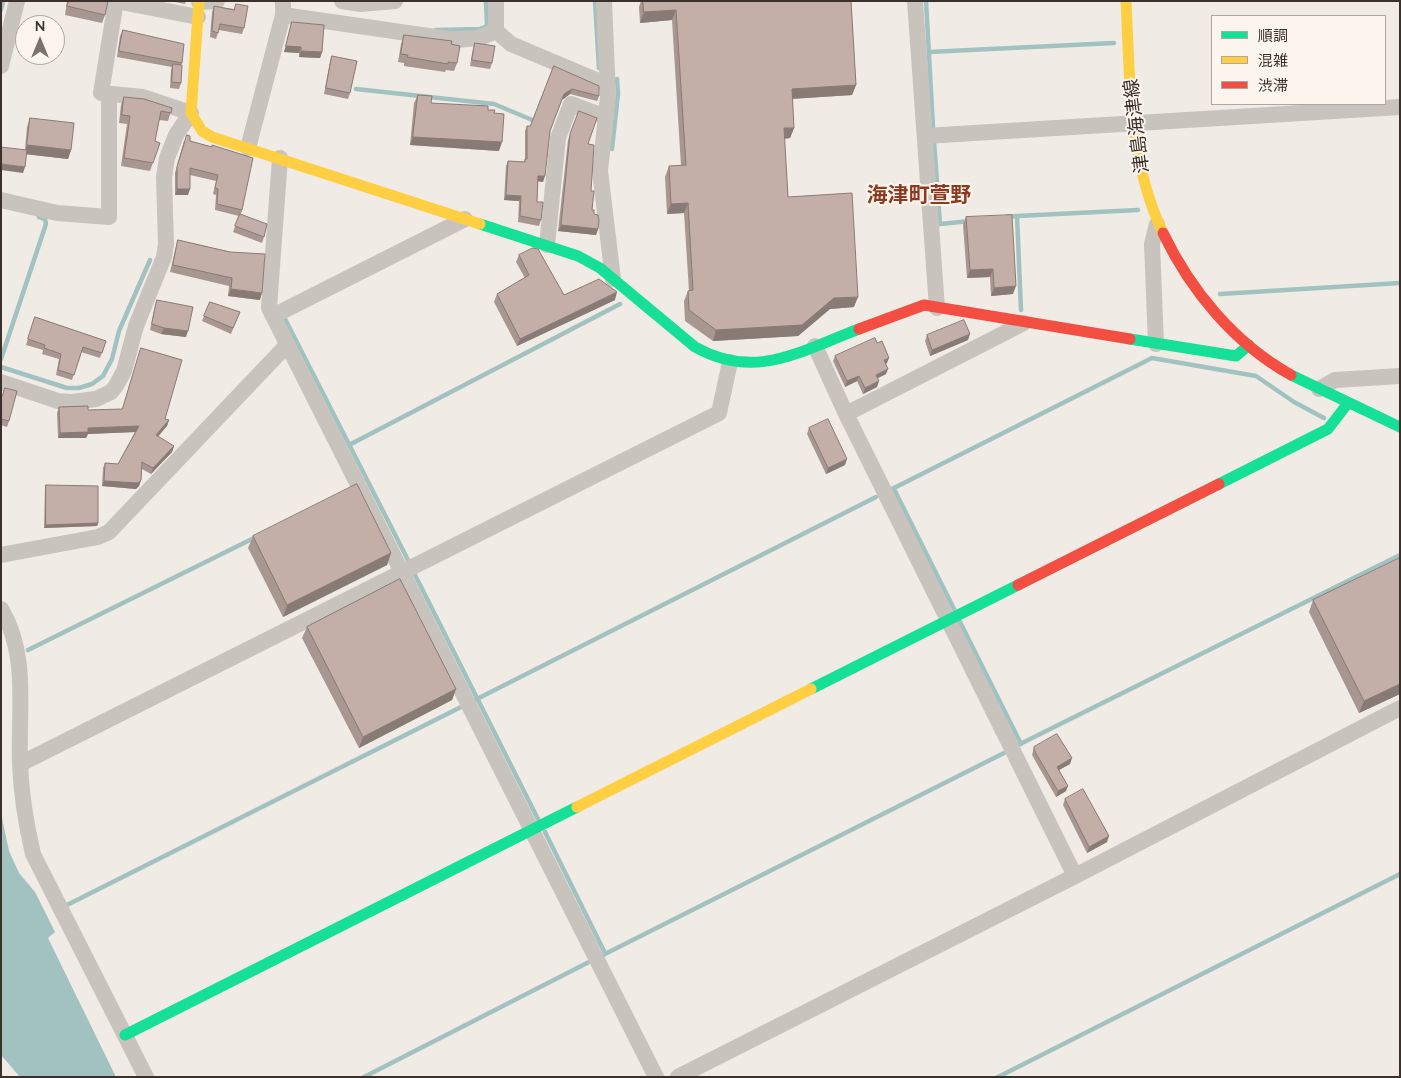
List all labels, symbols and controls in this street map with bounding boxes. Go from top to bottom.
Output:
north arrow [15,15,65,65]
legend [1211,15,1386,105]
text: N [35,17,45,35]
text: 順調 [1258,26,1288,45]
text: 混雑 [1258,51,1288,70]
text: 渋滞 [1258,76,1288,95]
street label: 津島海津線 [1120,77,1154,175]
district label: 海津町萱野 [867,183,971,209]

